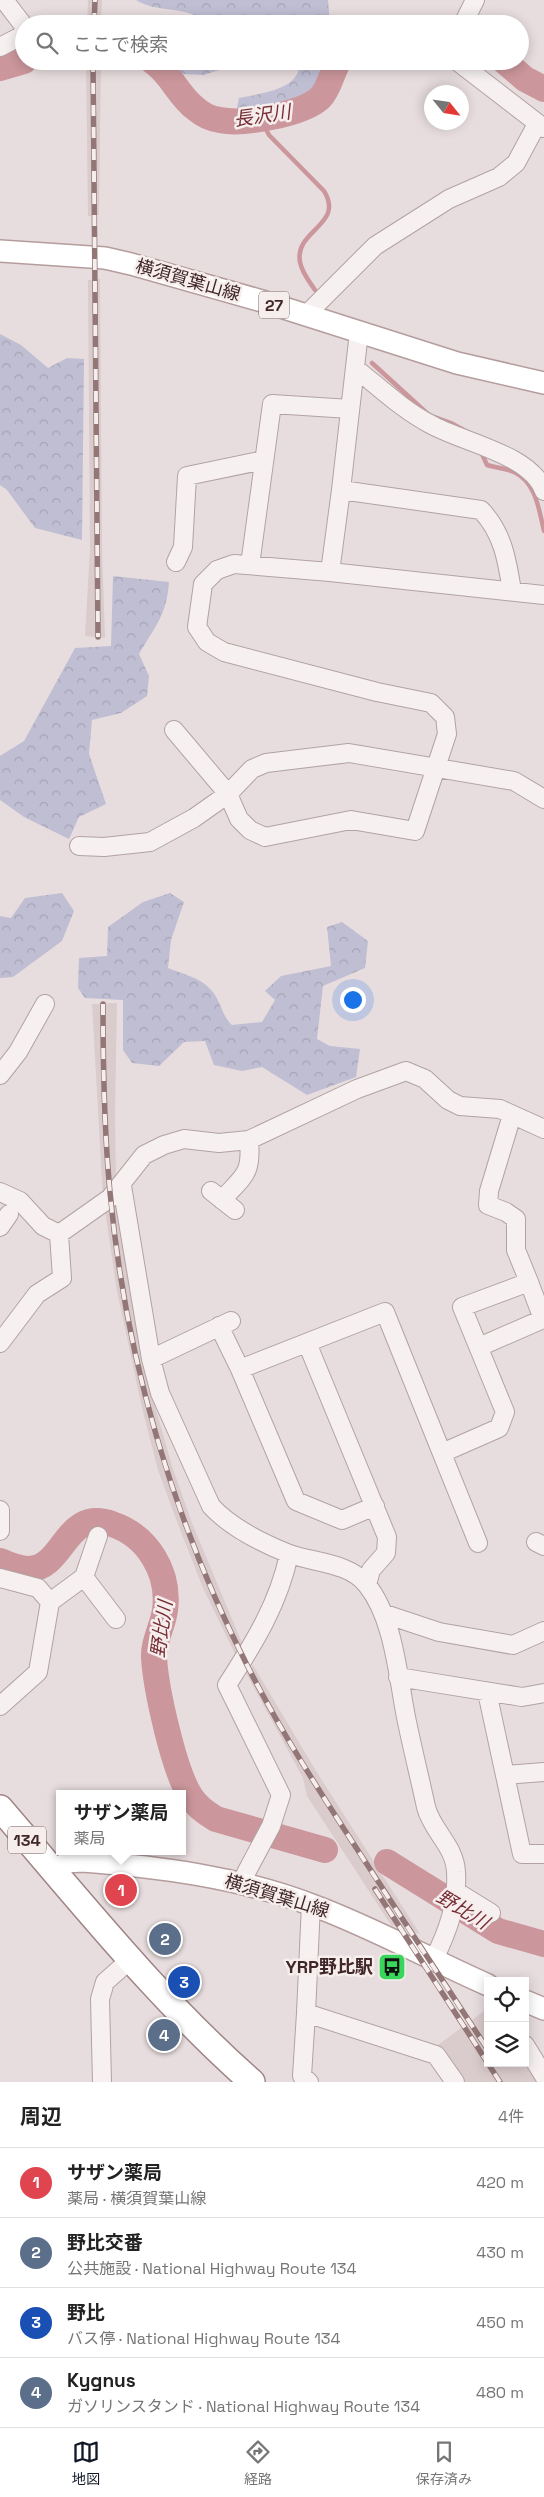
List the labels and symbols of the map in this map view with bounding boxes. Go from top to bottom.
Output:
north arrow [424,85,469,130]
water label: 長沢川 [232,99,294,132]
street label: 横須賀葉山線 [133,254,243,305]
road number: 27 [259,292,289,318]
your location [340,987,366,1013]
water label: 野比川 [145,1597,178,1659]
road number: 134 [8,1826,46,1854]
street label: 横須賀葉山線 [222,1869,332,1922]
pin: 1 [105,1871,137,1909]
water label: 野比川 [432,1884,495,1936]
pin: 2 [149,1920,181,1958]
bus stop icon: YRP野比駅 [377,1952,407,1982]
place label: YRP野比駅 [286,1955,373,1978]
pin: 3 [168,1963,200,2001]
pin: 4 [148,2016,180,2054]

